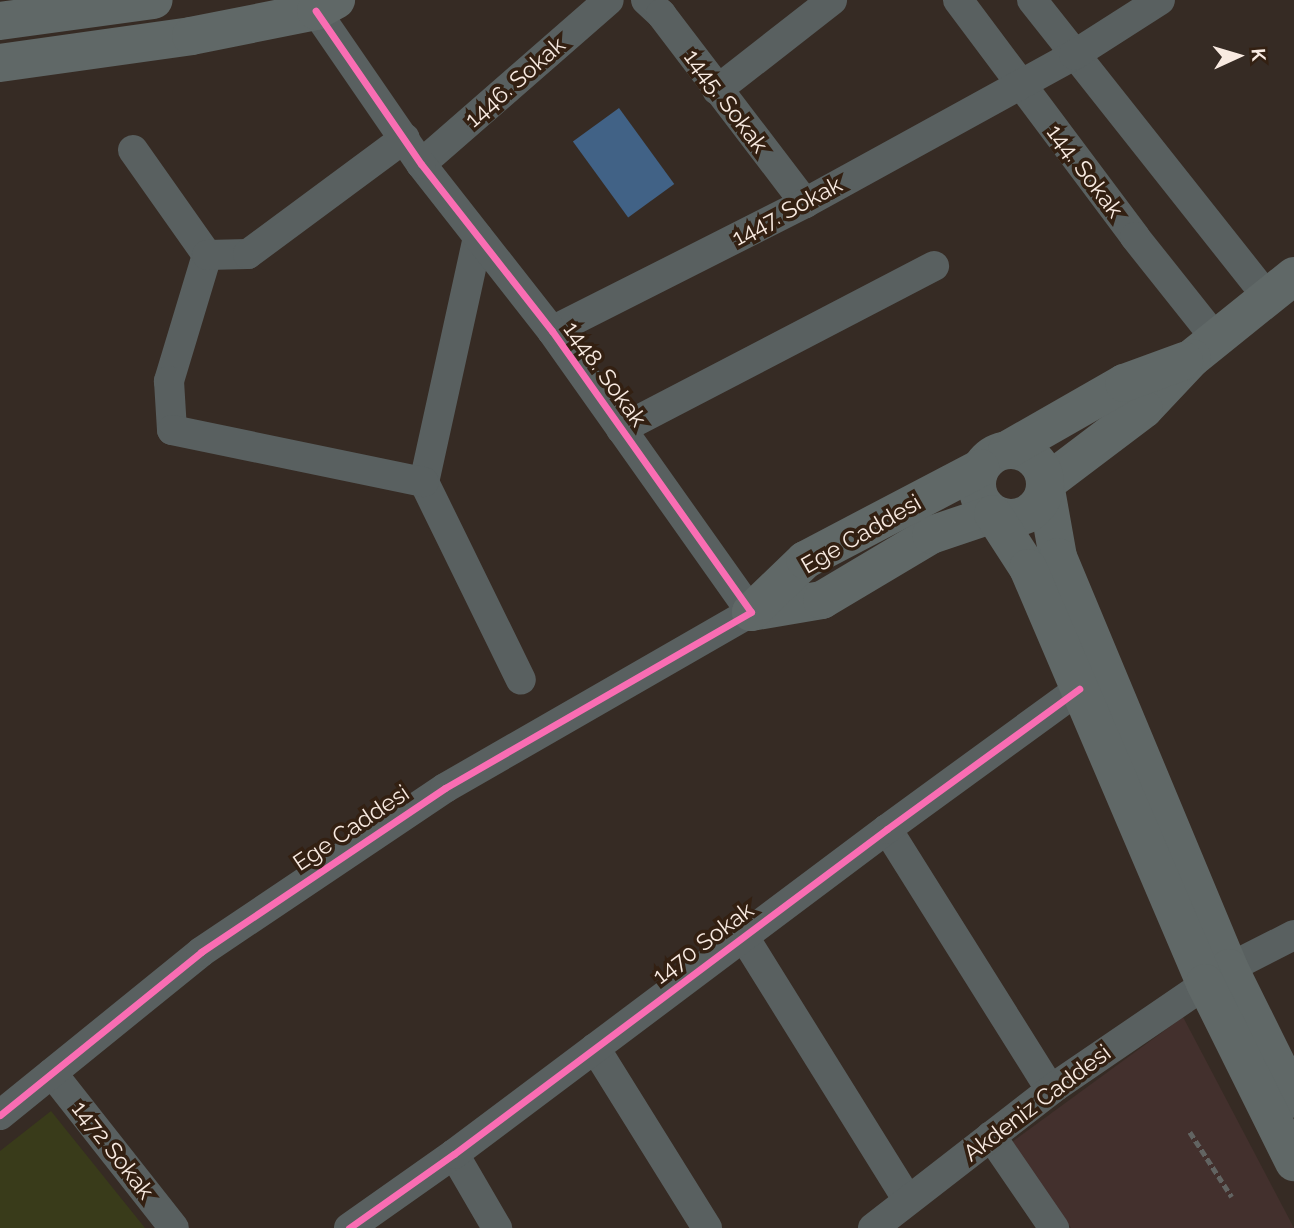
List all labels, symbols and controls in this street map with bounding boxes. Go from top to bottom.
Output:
north arrow [1203,21,1273,91]
street label: 1446. Sokak [459,31,571,133]
street label: 1445. Sokak [678,44,774,158]
text: K [1248,47,1270,62]
street label: 144. Sokak [1041,119,1129,223]
street label: 1447. Sokak [727,171,847,251]
street label: 1448. Sokak [558,316,652,432]
street label: Ege Caddesi [796,489,926,579]
street label: Ege Caddesi [288,779,414,877]
street label: 1470 Sokak [647,896,759,990]
street label: Akdeniz Caddesi [958,1039,1116,1167]
street label: 1472 Sokak [66,1095,160,1205]

